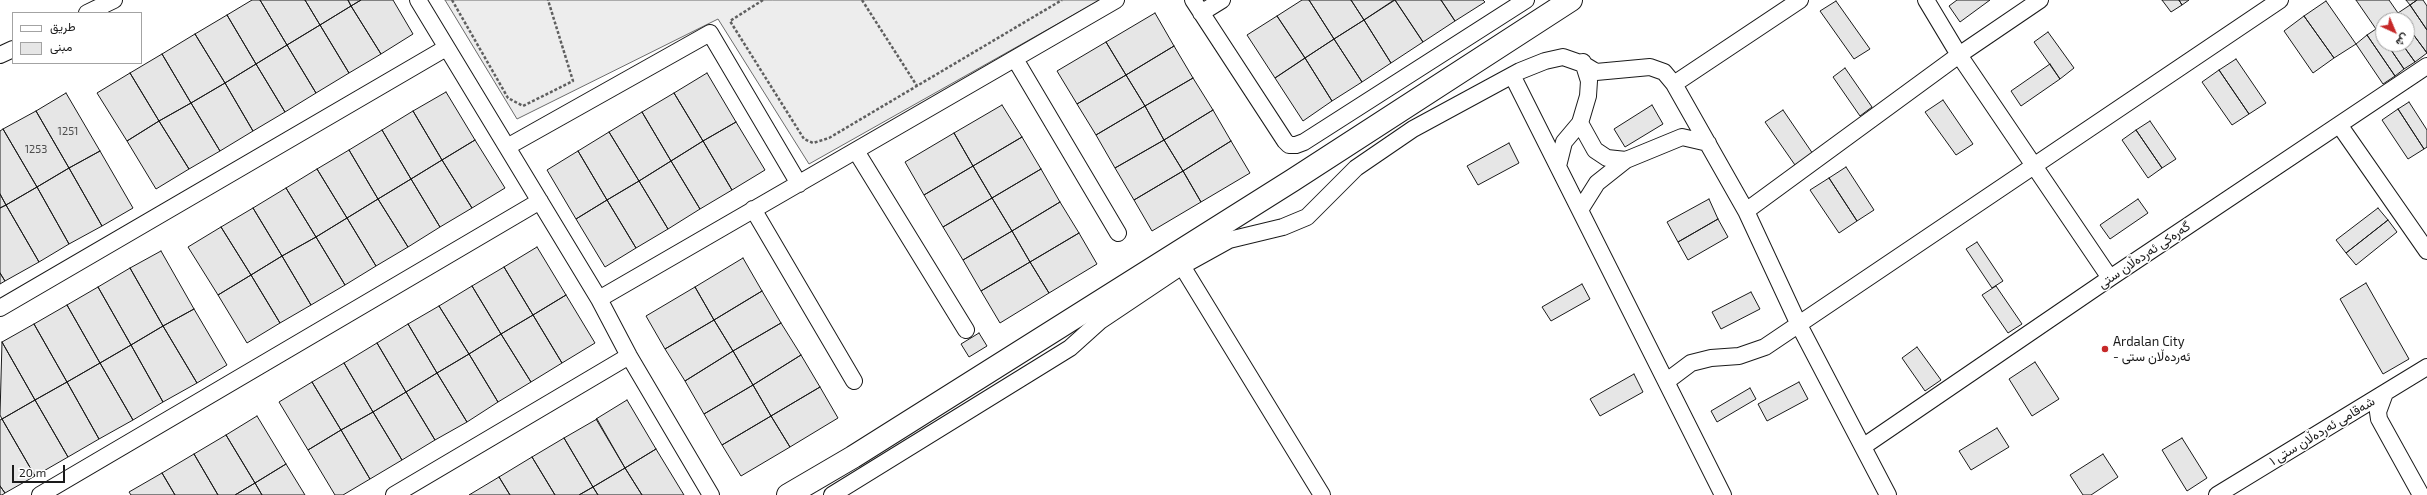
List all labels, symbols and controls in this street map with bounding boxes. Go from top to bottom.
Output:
legend [12,12,142,64]
north arrow [2375,12,2415,52]
text: طريق [50,19,75,33]
text: ش [2394,31,2412,50]
text: مبنى [50,39,72,53]
house number: 1251 [58,124,78,138]
house number: 1253 [25,142,47,156]
street label: گەرەکی ئەردەڵان ستی [2095,218,2193,292]
place label: Ardalan City - ئەردەڵان ستی [2113,334,2191,365]
marker: Ardalan City - ئەردەڵان ستی [2100,344,2110,354]
street label: شەقامی ئەردەڵان ستی ١ [2266,393,2378,469]
scale bar [14,457,67,483]
text: 20 m [19,465,46,479]

